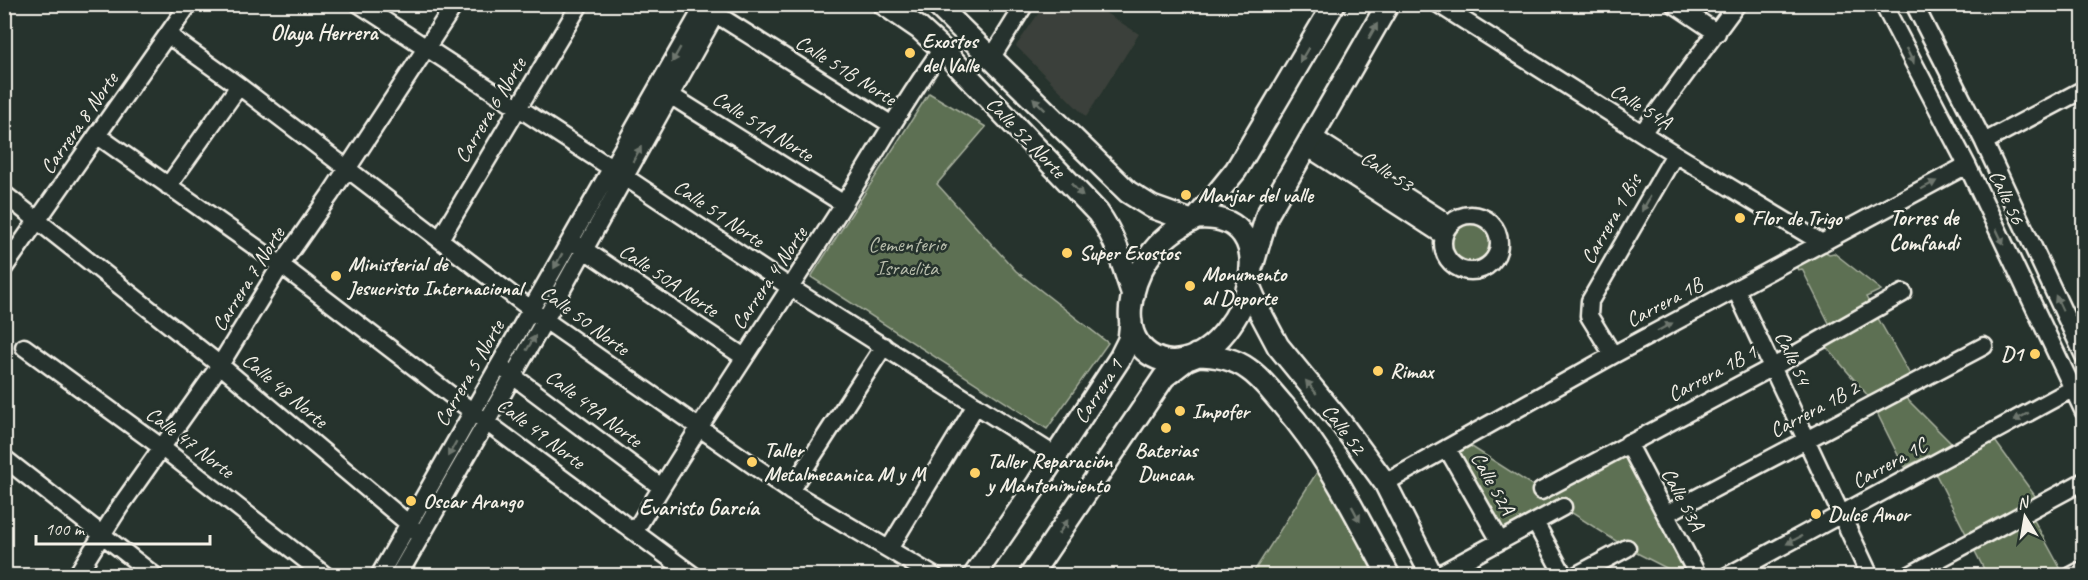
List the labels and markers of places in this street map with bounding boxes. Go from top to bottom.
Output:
place label: Exostos del Valle [922,28,981,78]
marker: Exostos del Valle [903,46,917,60]
place label: Manjar del valle [1198,182,1315,208]
marker: Manjar del valle [1179,188,1193,202]
place label: Flor de Trigo [1752,205,1843,231]
marker: Flor de Trigo [1733,211,1747,225]
place label: Super Exostos [1079,240,1182,266]
marker: Super Exostos [1060,246,1074,260]
place label: Ministerial de Jesucristo Internacional [346,251,527,301]
place label: Monumento al Deporte [1202,261,1288,311]
marker: Ministerial de Jesucristo Internacional [329,269,343,283]
marker: Monumento al Deporte [1183,279,1197,293]
place label: D1 [2001,341,2026,367]
marker: D1 [2028,347,2042,361]
place label: Rimax [1390,358,1435,384]
marker: Rimax [1371,364,1385,378]
place label: Impofer [1192,398,1251,424]
marker: Impofer [1173,404,1187,418]
marker: Baterias Duncan [1159,421,1173,435]
place label: Taller Metalmecanica M y M [764,437,927,487]
place label: Baterias Duncan [1135,437,1200,487]
place label: Taller Reparación y Mantenimiento [985,448,1113,498]
marker: Taller Metalmecanica M y M [745,455,759,469]
marker: Taller Reparación y Mantenimiento [968,466,982,480]
place label: Oscar Arango [423,488,524,514]
marker: Oscar Arango [404,494,418,508]
place label: Dulce Amor [1828,501,1912,527]
marker: Dulce Amor [1809,507,1823,521]

